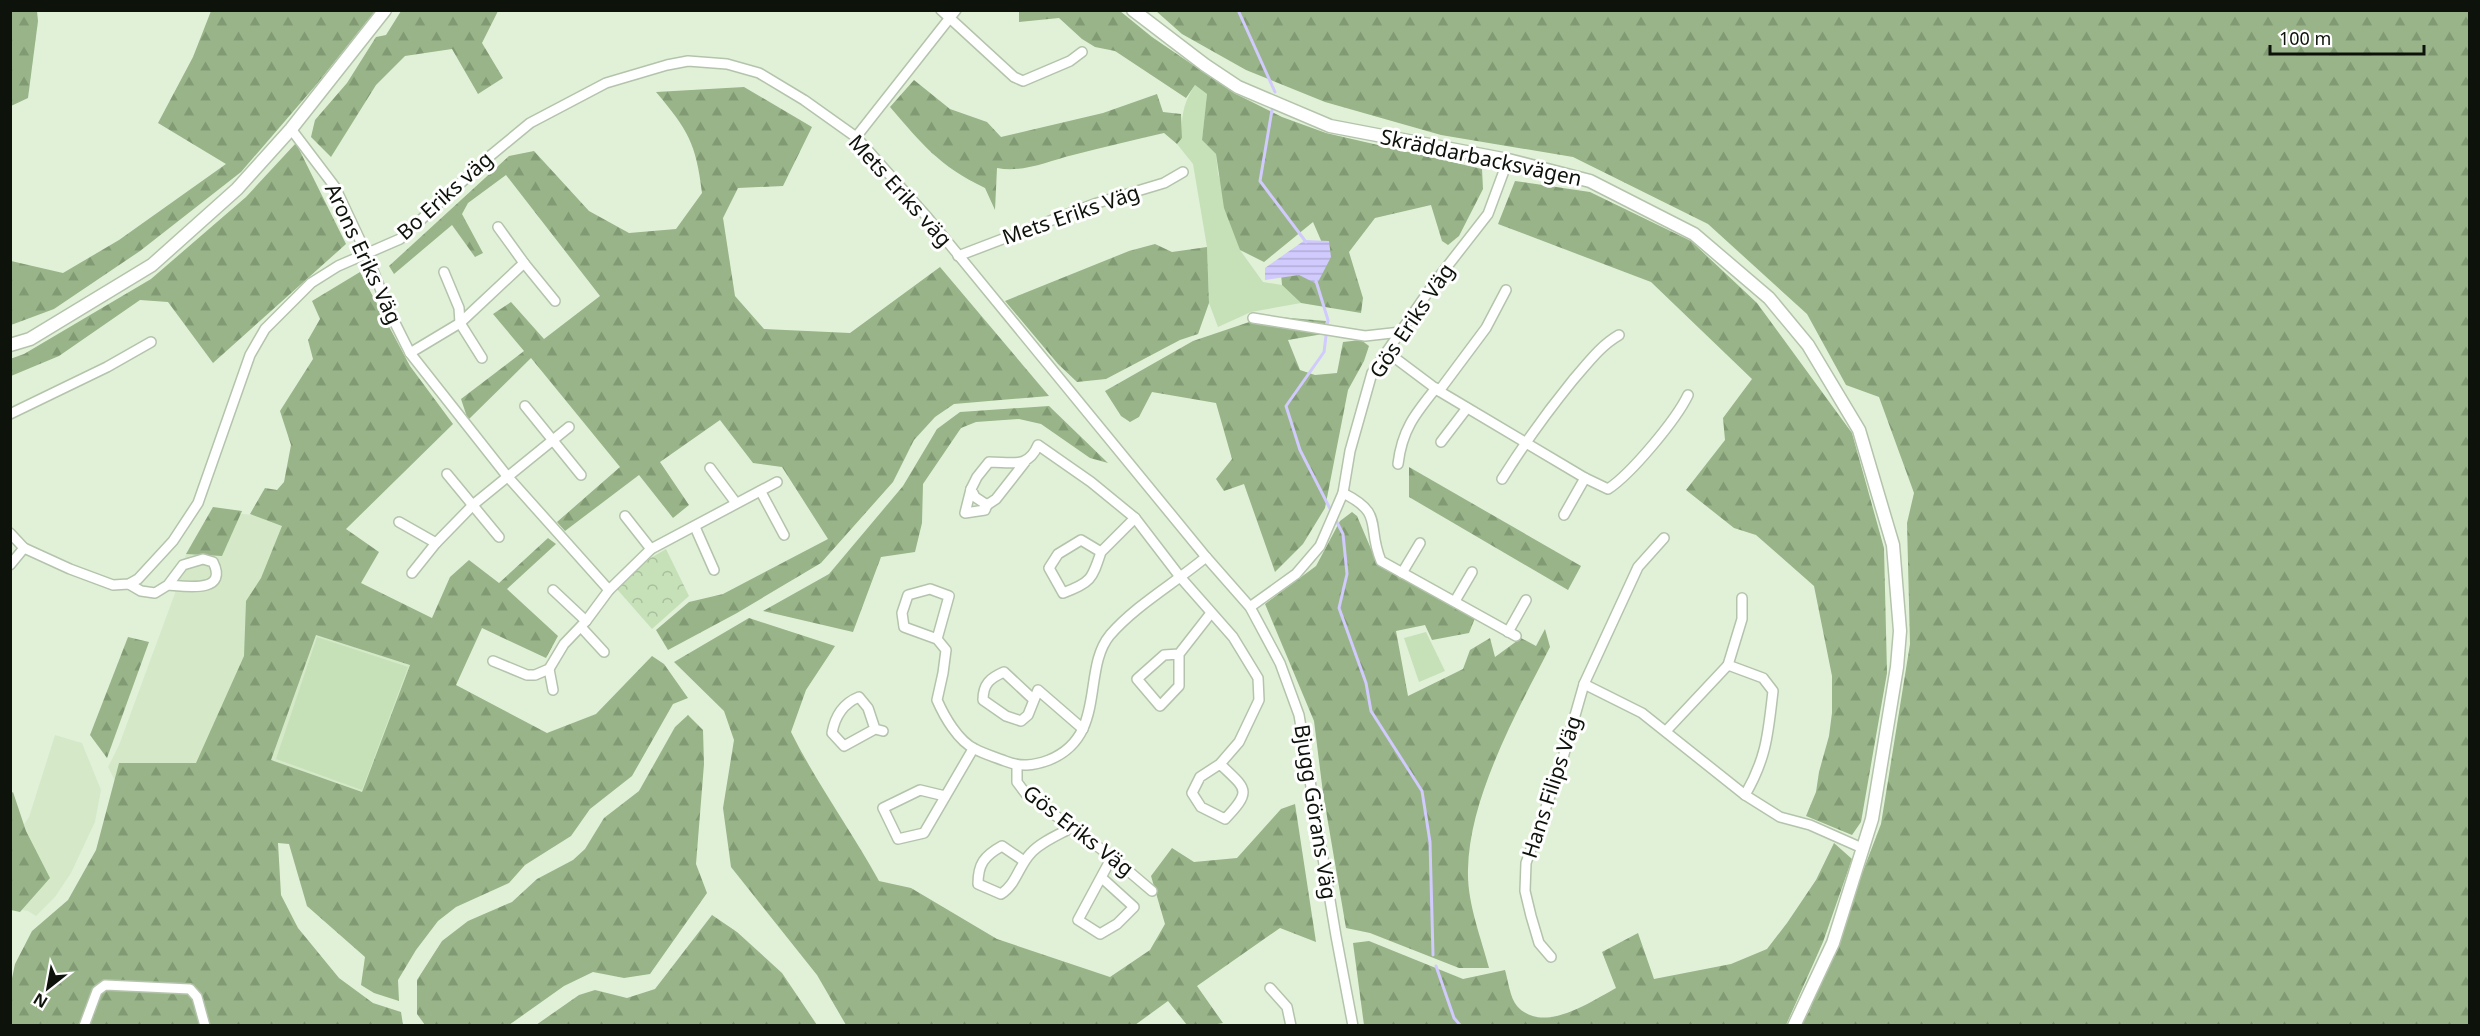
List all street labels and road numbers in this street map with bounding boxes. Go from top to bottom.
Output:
street label: Skräddarbacksvägen [1378,122,1585,192]
street label: Mets Eriks väg [843,128,959,252]
street label: Bo Eriks väg [390,145,498,246]
street label: Mets Eriks Väg [998,177,1143,251]
street label: Arons Eriks Väg [319,179,409,328]
street label: Gös Eriks Väg [1362,258,1460,383]
street label: Hans Filips Väg [1515,712,1587,862]
street label: Bjugg Görans Väg [1288,722,1344,901]
street label: Gös Eriks Väg [1018,778,1140,882]

